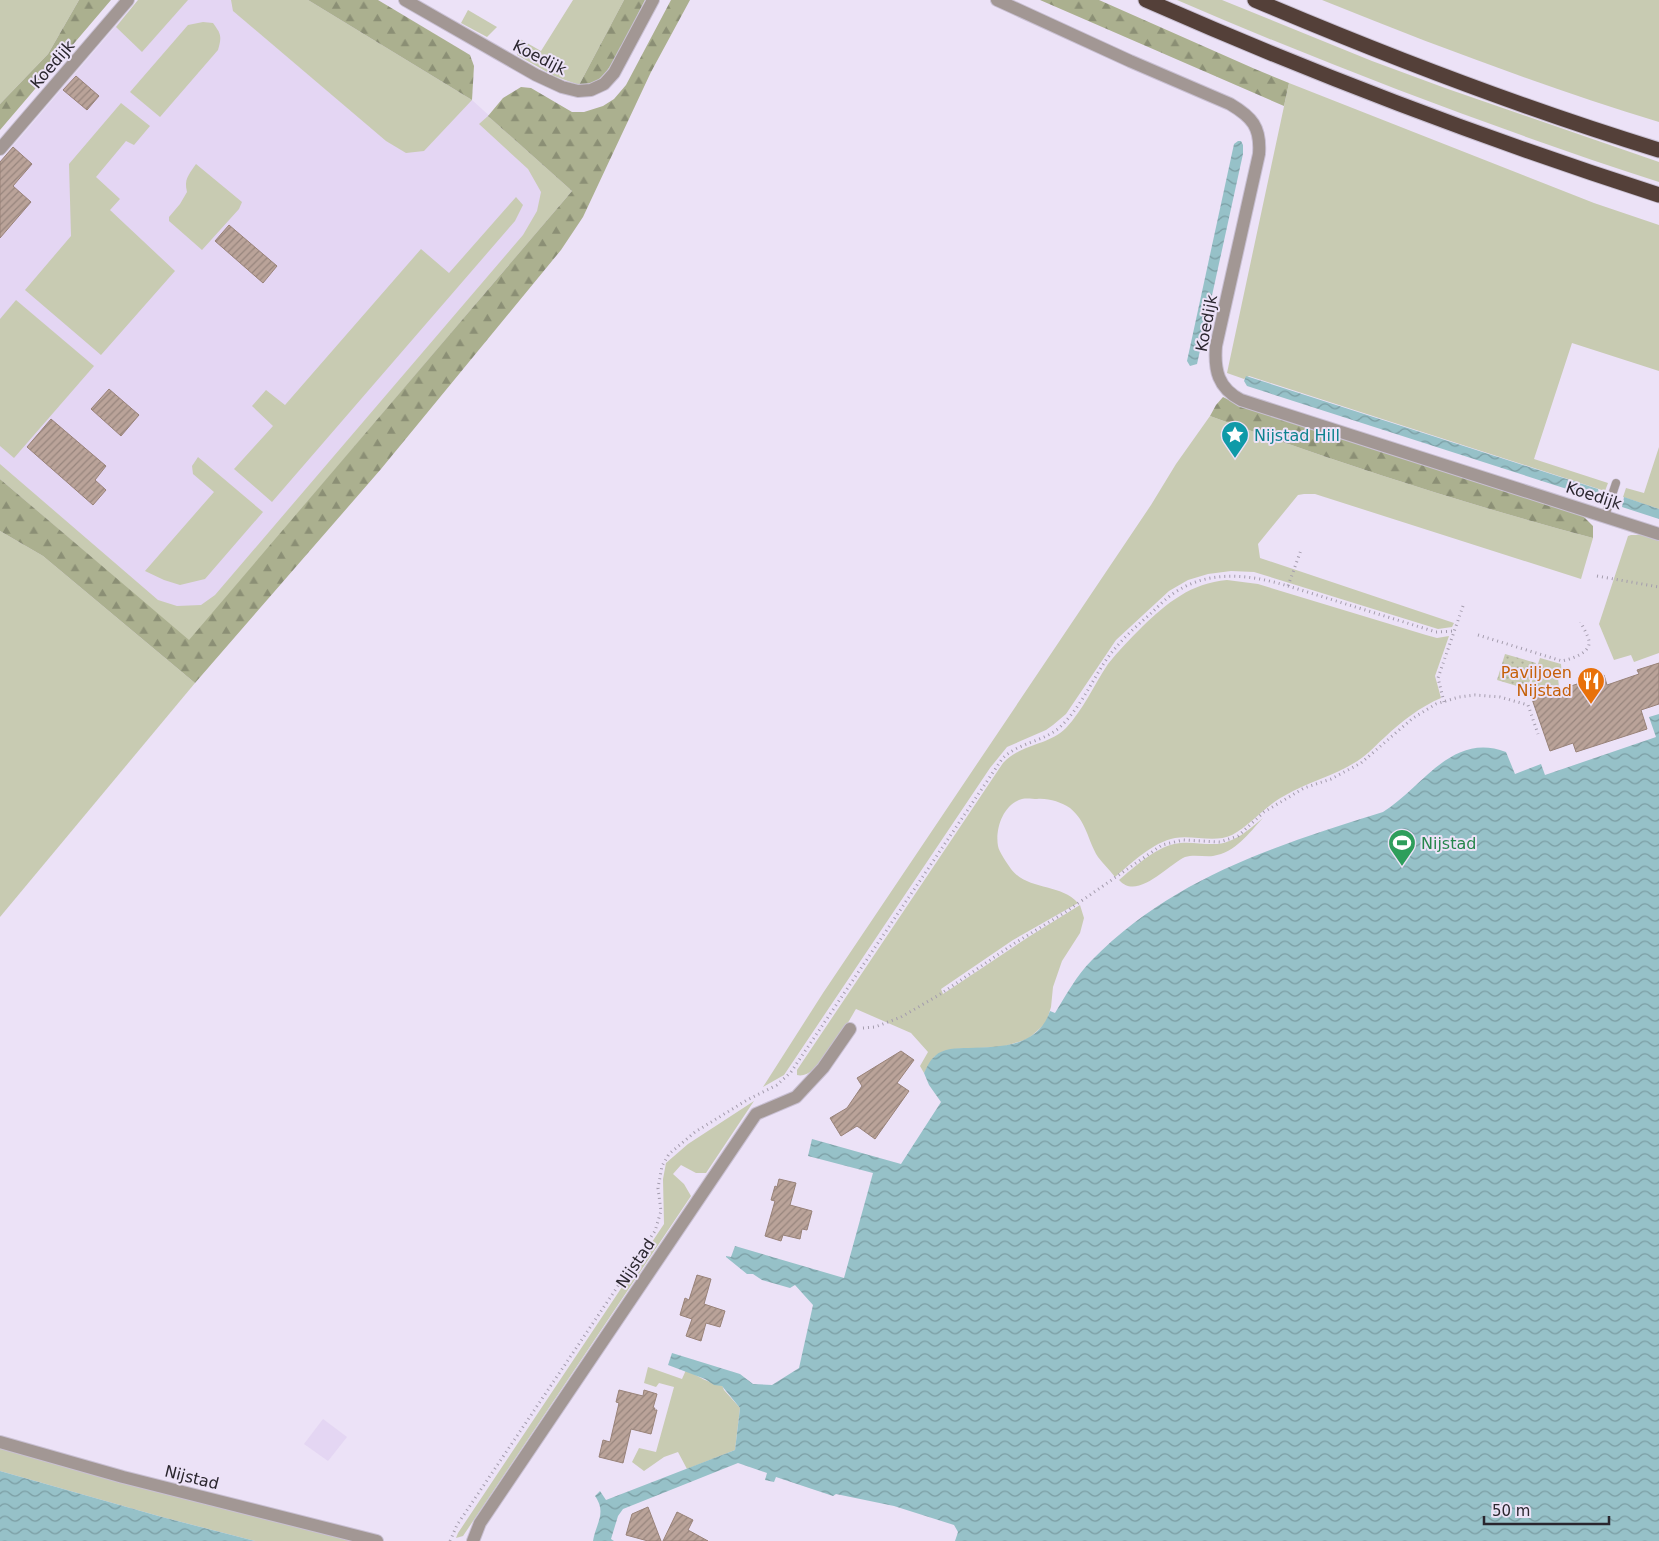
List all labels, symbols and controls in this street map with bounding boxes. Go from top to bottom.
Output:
street label: Koedijk [26,36,79,92]
street label: Koedijk [510,36,570,79]
street label: Koedijk [1192,292,1221,353]
place icon: Nijstad Hill [1220,420,1250,459]
place label: Nijstad Hill [1254,426,1340,445]
street label: Koedijk [1564,478,1625,514]
place label: Paviljoen Nijstad [1501,663,1572,700]
restaurant icon: Paviljoen Nijstad [1576,666,1606,705]
sports icon: Nijstad [1387,828,1417,867]
place label: Nijstad [1421,834,1476,853]
street label: Nijstad [612,1235,659,1292]
street label: Nijstad [163,1462,221,1493]
scale bar [1484,1494,1609,1526]
text: 50 m [1492,1502,1530,1520]

